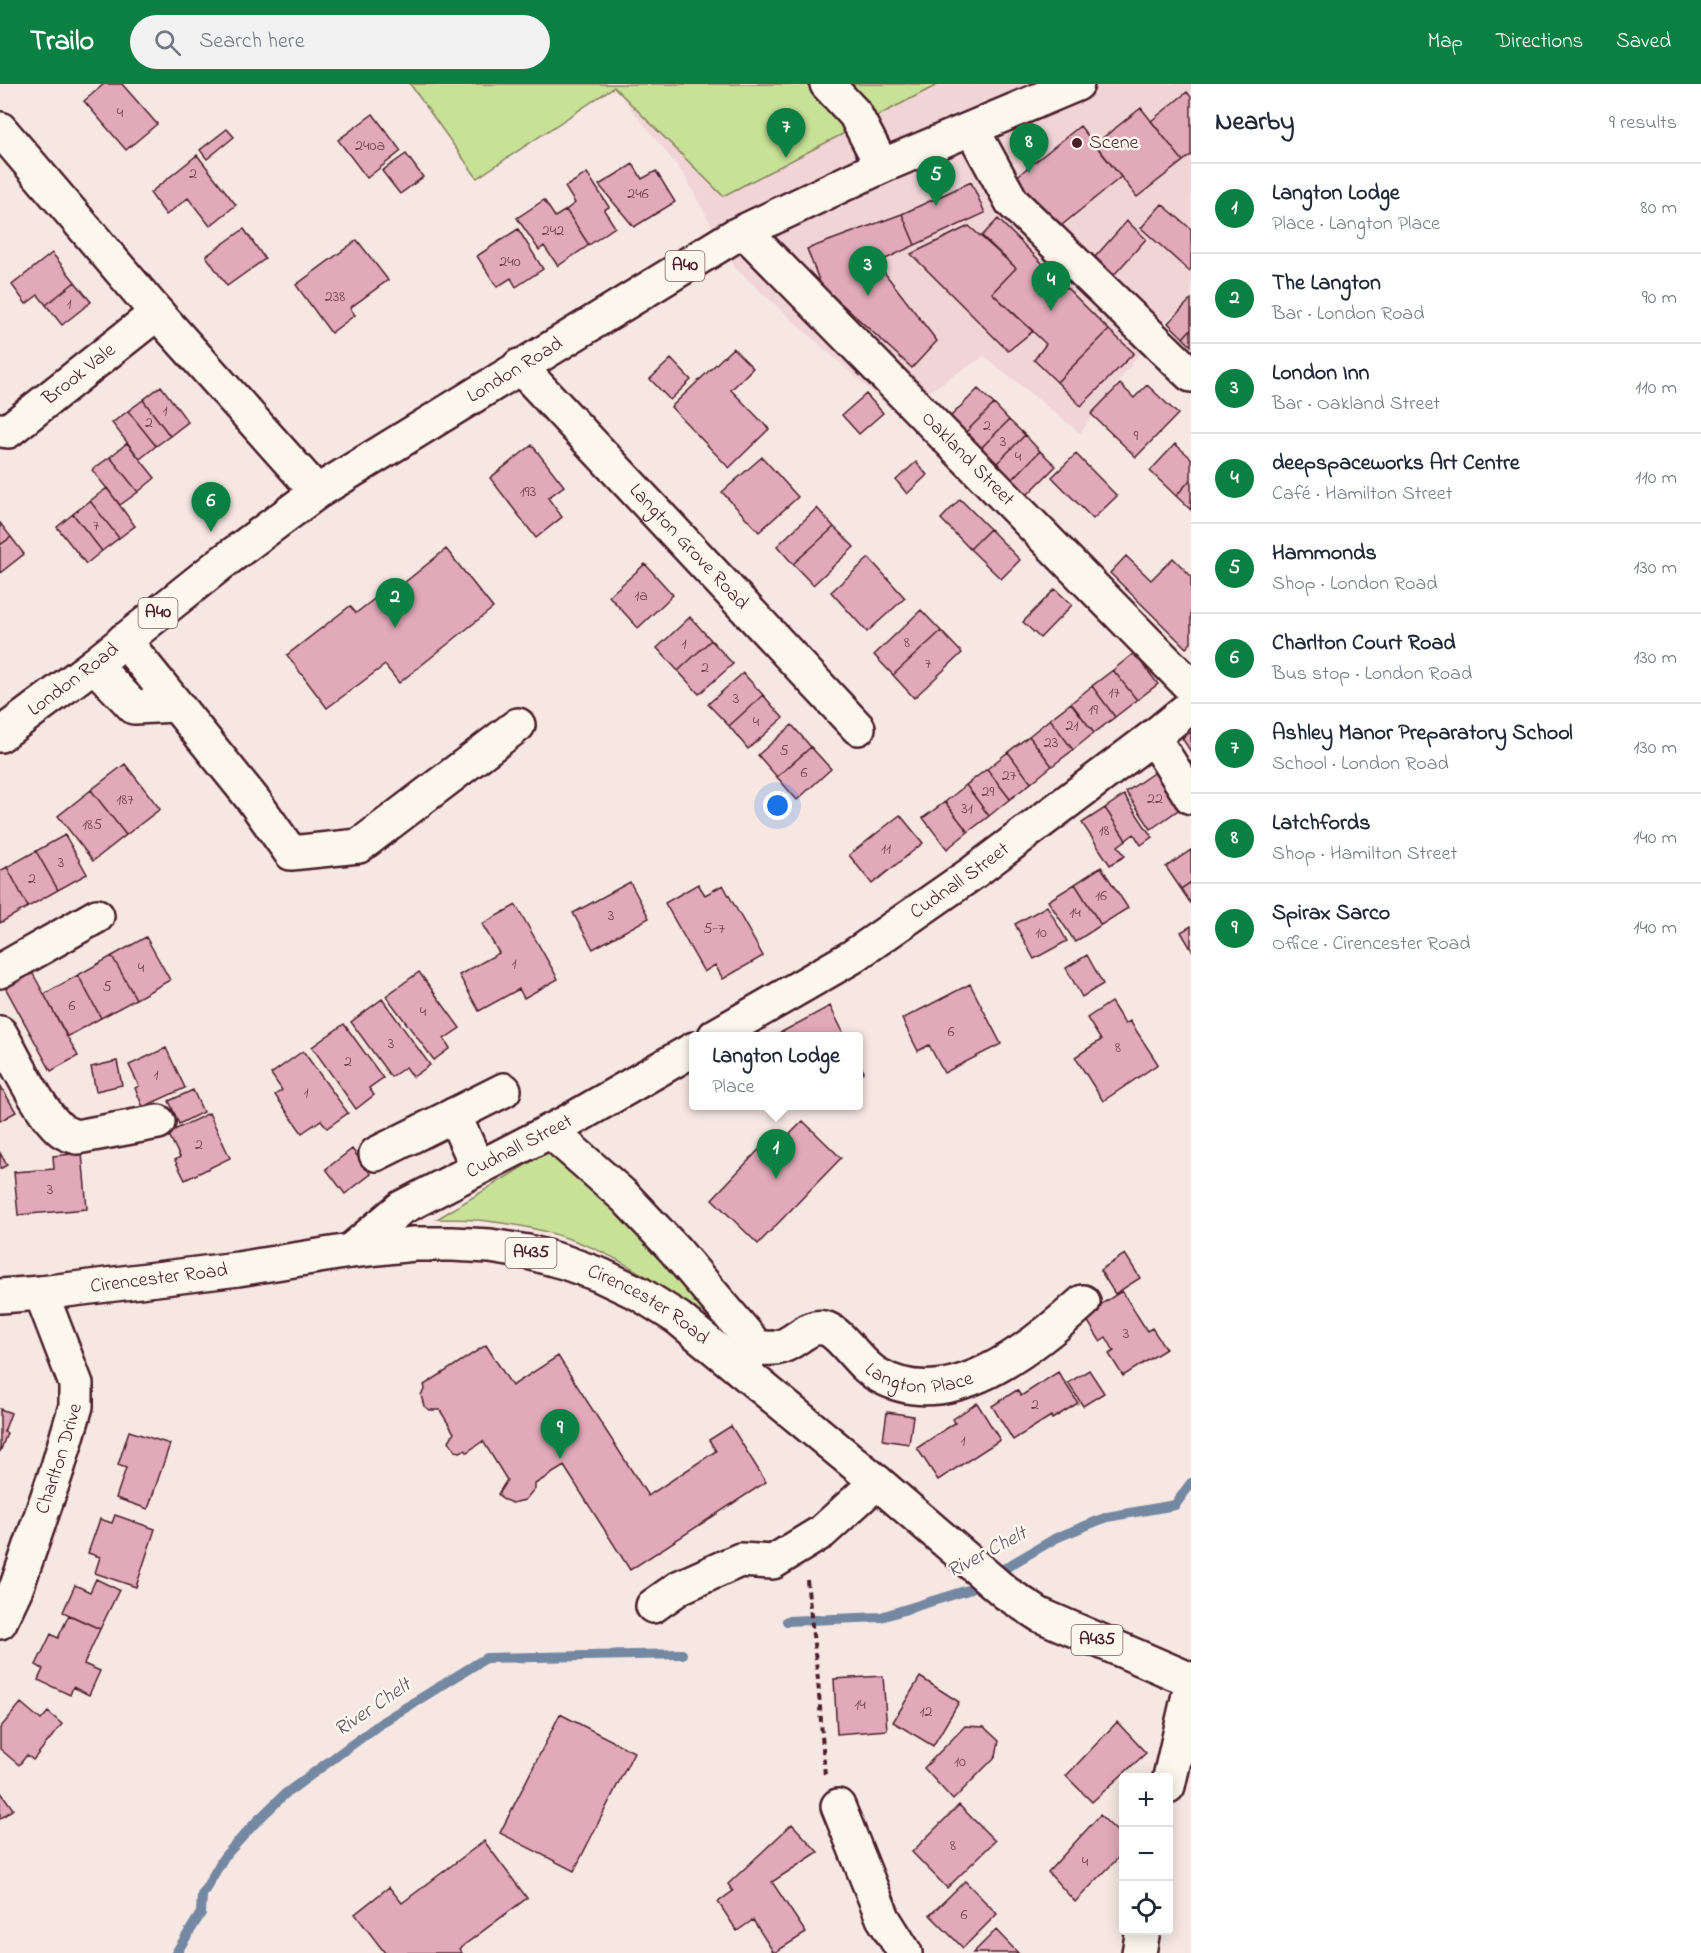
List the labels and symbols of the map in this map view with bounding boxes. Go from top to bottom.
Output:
house number: 4 [117,101,124,125]
pin: 7 [766,109,806,158]
pin: 8 [1010,124,1048,173]
place label: Scene [1089,129,1139,158]
house number: 240a [355,134,385,158]
marker: Scene [1070,136,1084,150]
pin: 5 [916,156,956,206]
house number: 2 [189,162,197,186]
house number: 246 [627,182,649,206]
house number: 242 [542,219,564,243]
pin: 3 [848,246,888,296]
house number: 240 [499,250,521,274]
road number: A40 [666,251,704,281]
pin: 4 [1032,262,1070,311]
house number: 238 [325,285,345,309]
house number: 1 [66,292,72,316]
street label: London Road [462,330,569,411]
street label: Brook Vale [36,336,122,413]
house number: 1 [162,399,168,423]
street label: Oakland Street [914,405,1021,514]
house number: 2 [145,411,153,435]
house number: 2 [983,414,991,438]
house number: 9 [1134,424,1139,448]
house number: 3 [1000,430,1006,454]
house number: 4 [1015,445,1022,469]
street label: Langton Grove Road [622,477,755,617]
house number: 193 [520,480,536,504]
pin: 6 [192,482,230,532]
house number: 7 [93,514,100,538]
pin: 2 [376,578,414,628]
house number: 1a [634,584,648,608]
road number: A40 [138,598,178,628]
house number: 8 [904,631,910,655]
house number: 1 [681,632,687,656]
street label: London Road [22,636,125,724]
house number: 7 [925,652,932,676]
house number: 2 [701,656,709,680]
house number: 17 [1108,681,1120,705]
house number: 3 [733,687,739,711]
house number: 19 [1088,698,1098,722]
house number: 4 [753,710,760,734]
house number: 21 [1065,714,1079,738]
house number: 23 [1044,731,1058,755]
house number: 5 [779,739,789,763]
house number: 6 [800,761,808,785]
house number: 27 [1002,764,1017,788]
house number: 29 [982,780,995,804]
house number: 22 [1147,787,1163,811]
house number: 187 [116,788,134,812]
your location [763,791,792,820]
house number: 31 [961,797,973,821]
house number: 185 [82,813,102,837]
house number: 18 [1098,819,1110,843]
street label: Cudnall Street [904,835,1016,927]
house number: 11 [881,837,891,861]
house number: 3 [58,851,64,875]
house number: 2 [28,867,36,891]
house number: 16 [1095,884,1107,908]
house number: 14 [1069,901,1081,925]
house number: 3 [608,904,614,928]
house number: 5-7 [703,917,725,941]
house number: 10 [1035,921,1047,945]
house number: 1 [511,952,517,976]
house number: 4 [138,956,145,980]
house number: 5 [102,975,112,999]
house number: 6 [68,994,76,1018]
house number: 4 [420,1000,427,1024]
house number: 6 [947,1020,955,1044]
house number: 3 [388,1032,394,1056]
house number: 8 [1115,1036,1121,1060]
house number: 2 [344,1050,352,1074]
house number: 1 [153,1063,159,1087]
house number: 1 [303,1081,309,1105]
street label: Cudnall Street [461,1107,579,1187]
pin: 1 [756,1130,796,1179]
house number: 2 [195,1133,203,1157]
house number: 3 [47,1178,53,1202]
road number: A435 [506,1238,556,1268]
street label: Cirencester Road [89,1256,229,1301]
street label: Cirencester Road [583,1257,715,1352]
house number: 3 [1123,1322,1129,1346]
street label: Langton Place [858,1356,977,1402]
house number: 2 [1031,1393,1039,1417]
street label: Charlton Drive [28,1400,91,1518]
pin: 9 [540,1410,580,1459]
house number: 1 [960,1429,966,1453]
water label: River Chelt [942,1518,1034,1587]
road number: A435 [1072,1625,1122,1655]
water label: River Chelt [329,1670,419,1745]
house number: 14 [854,1693,866,1717]
house number: 12 [919,1700,933,1724]
house number: 10 [954,1750,966,1774]
house number: 8 [950,1834,956,1858]
house number: 4 [1082,1850,1089,1874]
house number: 6 [960,1903,968,1927]

